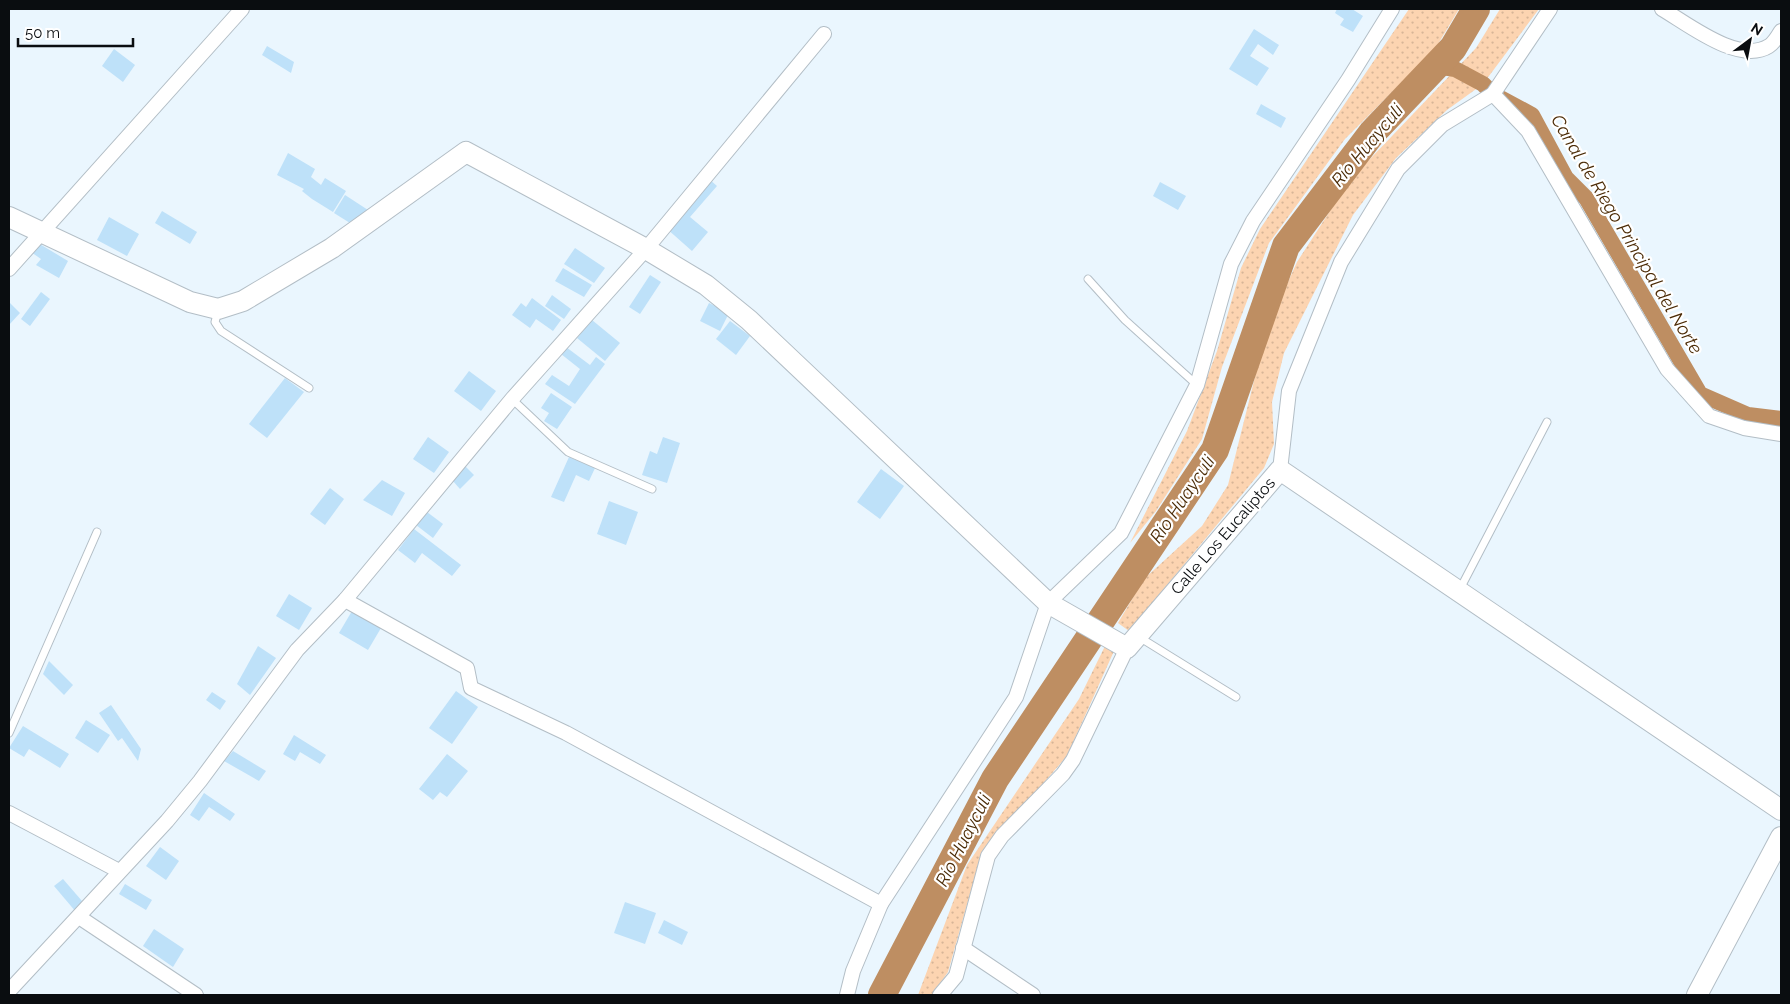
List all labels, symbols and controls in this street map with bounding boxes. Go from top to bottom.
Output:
scale bar [18,15,132,47]
north arrow [1725,15,1775,65]
text: N [1748,19,1766,39]
text: 50 m [25,24,60,42]
water label: Río Huayculi [1327,99,1408,190]
water label: Canal de Riego Principal del Norte [1547,110,1707,358]
water label: Río Huayculi [1145,450,1219,547]
street label: Calle Los Eucaliptos [1167,473,1279,598]
water label: Río Huayculi [931,789,996,890]

